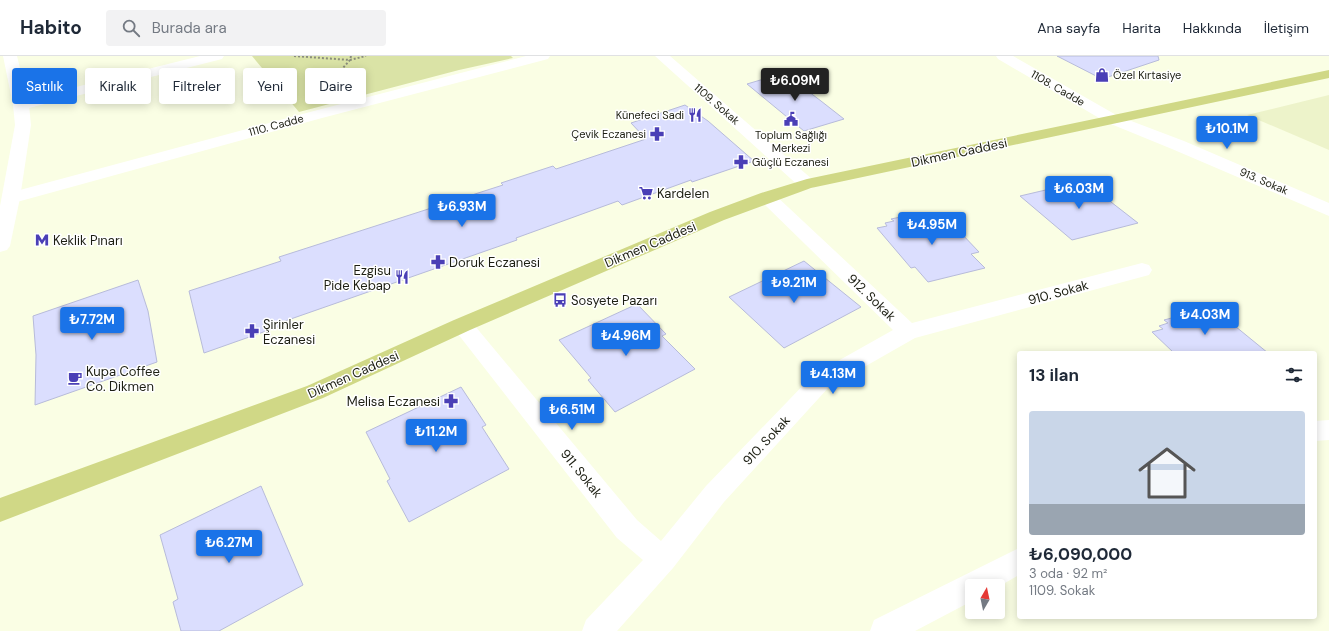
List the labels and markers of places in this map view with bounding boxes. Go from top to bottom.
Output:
shop icon: Özel Kırtasiye [1094,67,1110,83]
pin: ₺6.09M [762,68,828,102]
place label: Özel Kırtasiye [1113,68,1181,82]
restaurant icon: Künefeci Sadi [687,107,703,123]
place label: Künefeci Sadi [616,108,684,122]
public building icon: Toplum Sağlığı Merkezi [783,111,799,127]
pin: ₺10.1M [1194,116,1260,150]
pharmacy icon: Çevik Eczanesi [649,126,665,142]
place label: Çevik Eczanesi [571,127,646,141]
place label: Toplum Sağlığı Merkezi [755,128,827,155]
pharmacy icon: Güçlü Eczanesi [733,154,749,170]
place label: Güçlü Eczanesi [752,155,829,169]
pin: ₺6.03M [1046,176,1112,210]
supermarket icon: Kardelen [638,185,654,201]
place label: Kardelen [657,185,709,202]
pin: ₺6.93M [429,194,495,228]
pin: ₺4.95M [899,212,965,246]
metro station icon: Keklik Pınarı [34,232,50,248]
place label: Keklik Pınarı [53,232,123,249]
pharmacy icon: Doruk Eczanesi [430,254,446,270]
place label: Doruk Eczanesi [449,254,540,271]
place label: Ezgisu Pide Kebap [324,262,391,294]
restaurant icon: Ezgisu Pide Kebap [394,269,410,285]
pin: ₺9.21M [761,270,827,304]
bus stop icon: Sosyete Pazarı [552,292,568,308]
place label: Sosyete Pazarı [571,292,657,309]
pin: ₺4.03M [1172,302,1238,336]
pin: ₺7.72M [59,307,125,341]
place label: Şirinler Eczanesi [263,316,315,348]
pharmacy icon: Şirinler Eczanesi [244,323,260,339]
pin: ₺4.96M [593,323,659,357]
pin: ₺4.13M [800,361,866,395]
place label: Kupa Coffee Co. Dikmen [86,363,160,395]
cafe icon: Kupa Coffee Co. Dikmen [67,370,83,386]
place label: Melisa Eczanesi [347,393,440,410]
pharmacy icon: Melisa Eczanesi [443,393,459,409]
pin: ₺6.51M [539,397,605,431]
pin: ₺11.2M [403,419,469,453]
pin: ₺6.27M [196,530,262,564]

